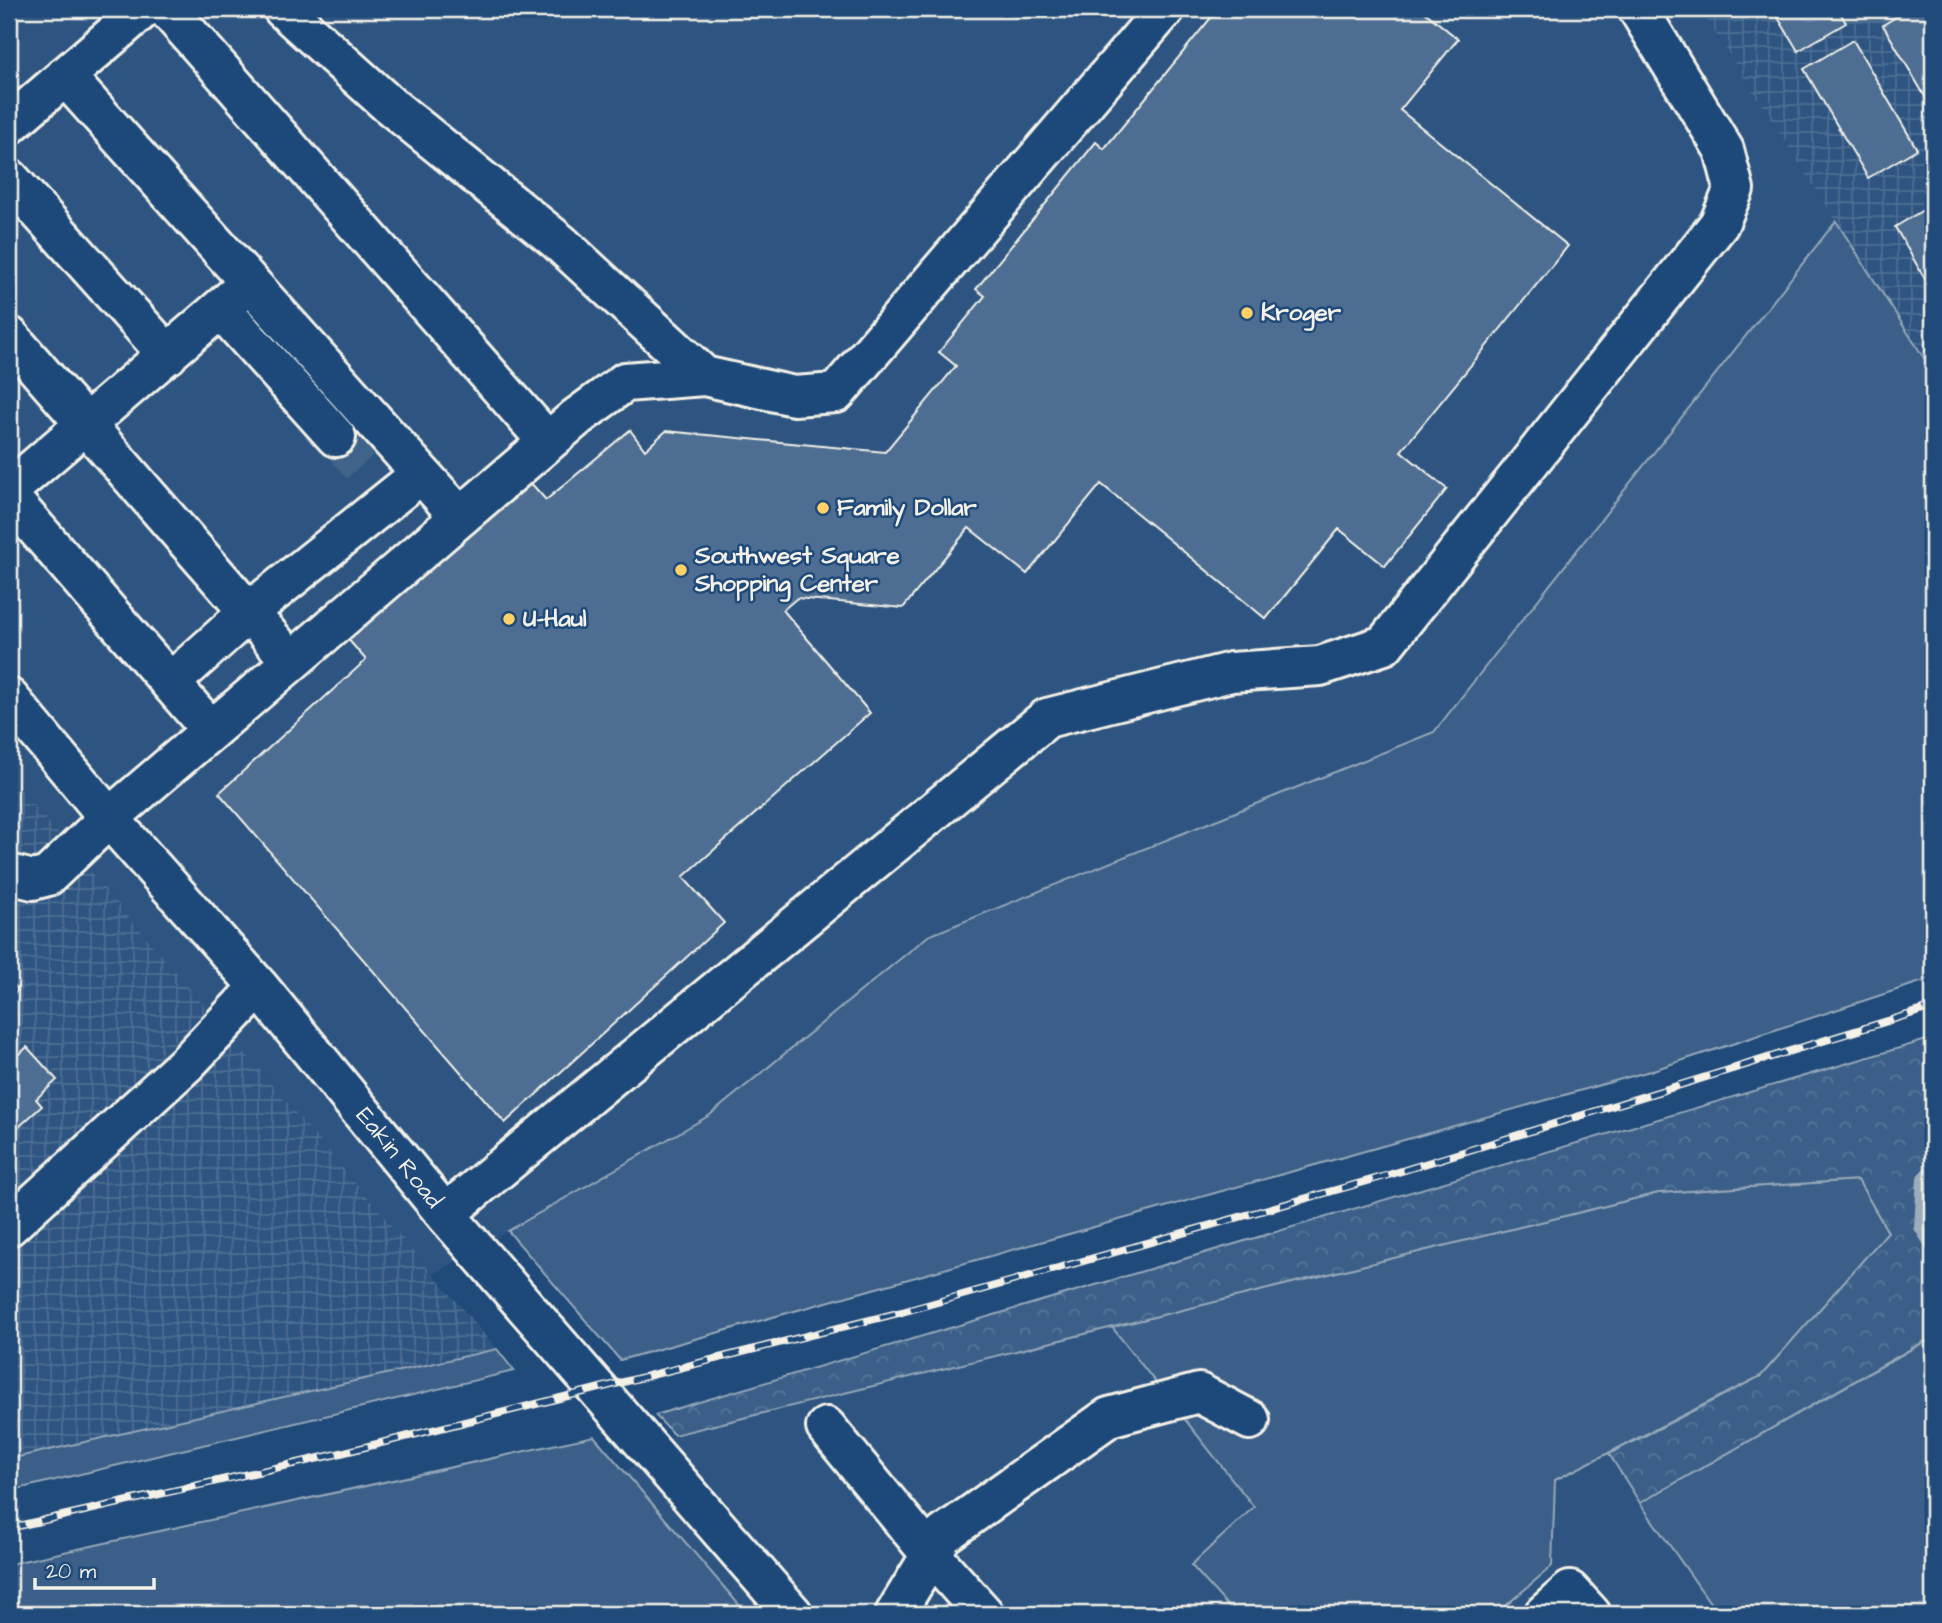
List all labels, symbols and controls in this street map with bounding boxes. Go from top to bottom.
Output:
place label: Kroger [1261,296,1342,331]
marker: Kroger [1239,305,1255,321]
place label: Family Dollar [837,491,978,527]
marker: Family Dollar [815,500,831,516]
place label: Southwest Square Shopping Center [694,539,900,602]
marker: Southwest Square Shopping Center [673,562,689,578]
place label: U-Haul [523,602,587,636]
marker: U-Haul [501,611,517,627]
street label: Eakin Road [348,1100,450,1216]
scale bar [35,1546,154,1590]
text: 20 m [46,1557,97,1586]

